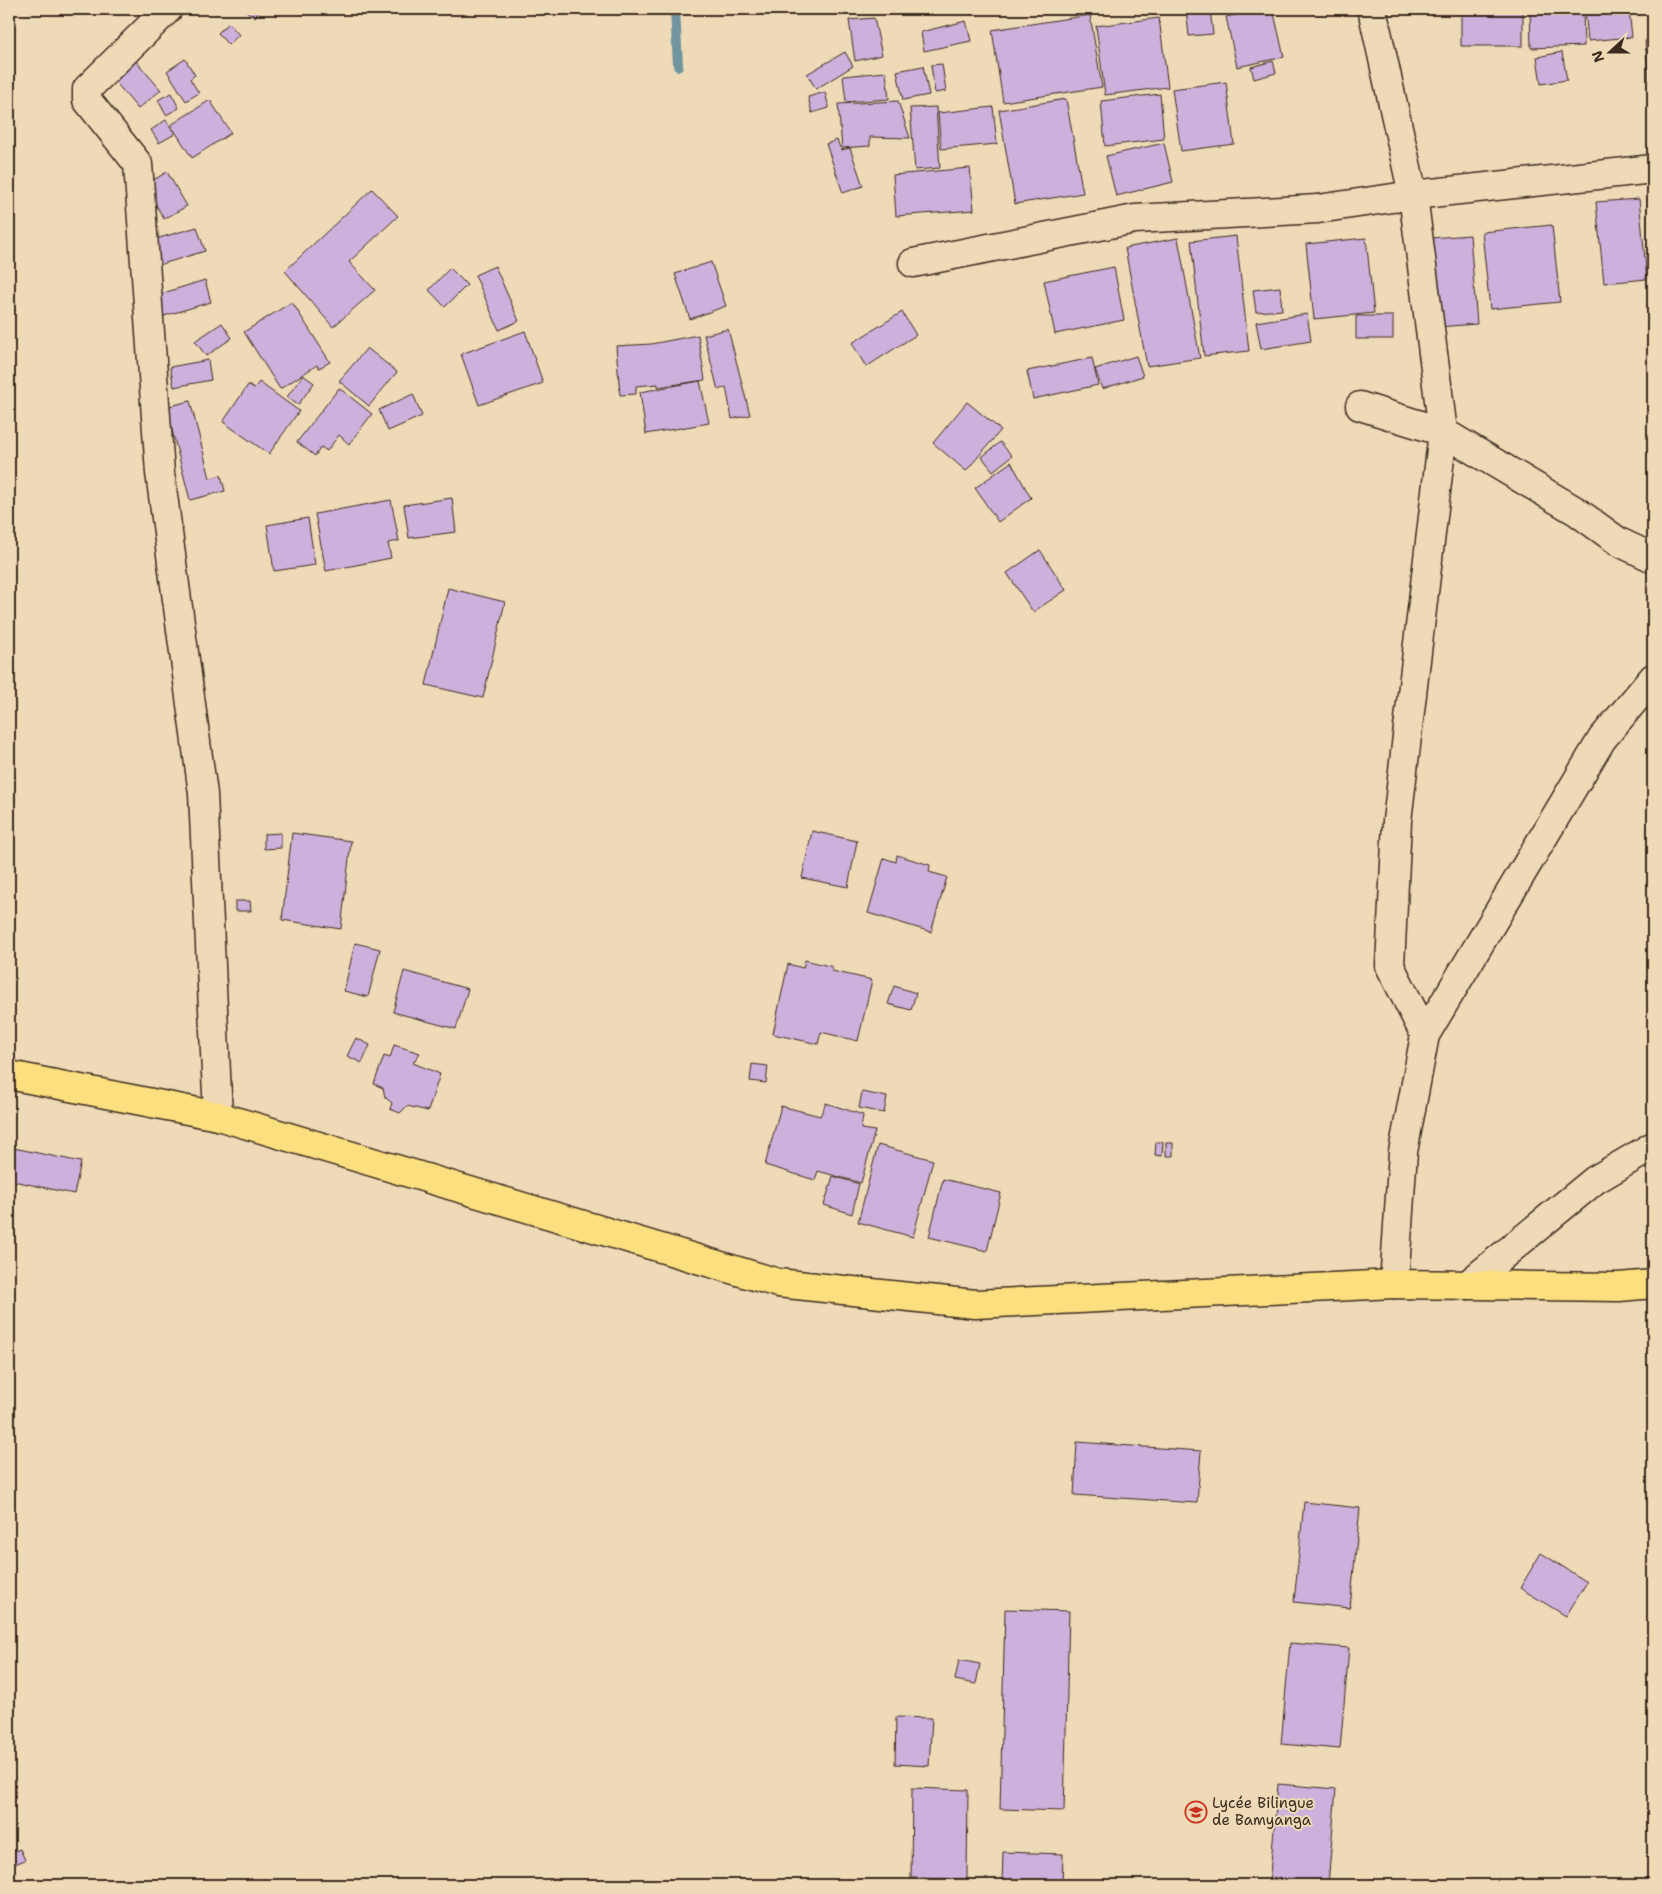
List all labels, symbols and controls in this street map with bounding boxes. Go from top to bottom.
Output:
north arrow [1584,28,1634,78]
text: N [1587,48,1608,65]
place label: Lycée Bilingue de Bamyanga [1212,1793,1314,1830]
school or university icon: Lycée Bilingue de Bamyanga [1184,1800,1208,1824]

